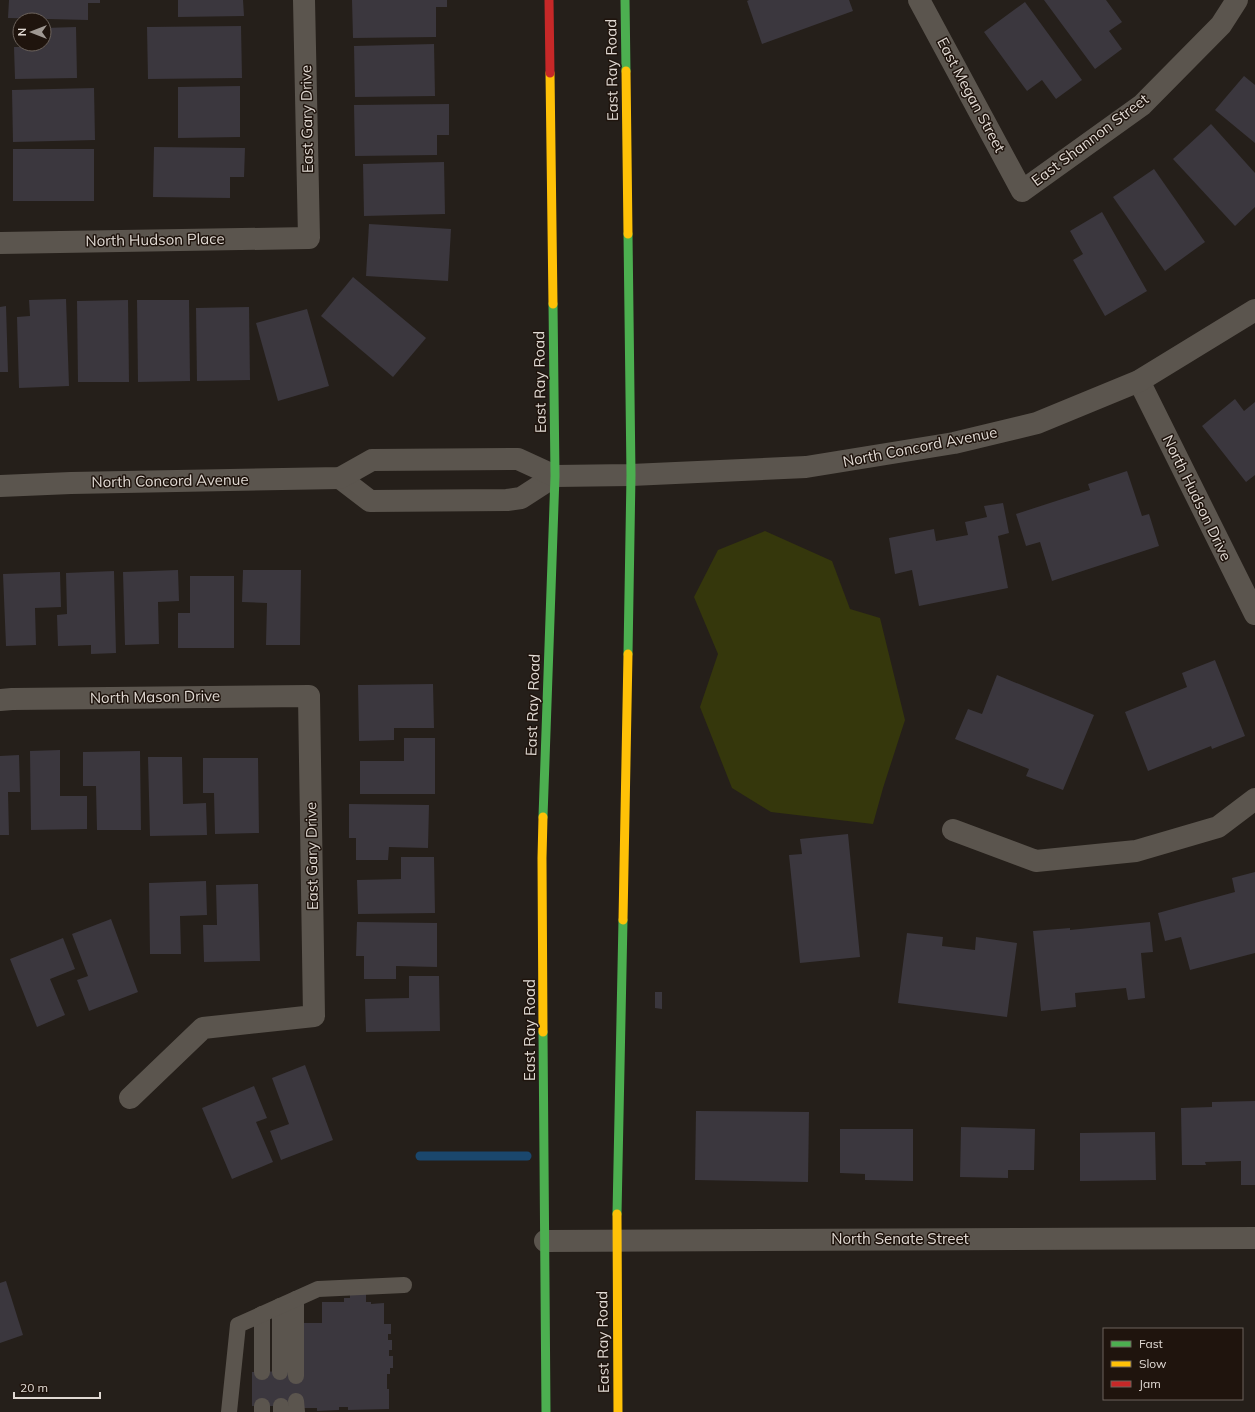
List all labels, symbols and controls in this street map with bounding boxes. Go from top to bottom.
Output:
north arrow [12,12,52,52]
street label: East Ray Road [601,19,622,121]
text: N [15,28,29,36]
street label: East Megan Street [933,34,1010,156]
street label: East Gary Drive [296,65,317,173]
street label: East Shannon Street [1027,89,1152,190]
street label: North Hudson Place [85,229,225,250]
street label: East Ray Road [529,331,550,433]
street label: North Concord Avenue [841,422,999,471]
street label: North Hudson Drive [1159,432,1236,564]
street label: North Concord Avenue [91,470,249,491]
street label: East Ray Road [521,654,544,756]
street label: North Mason Drive [90,686,220,707]
street label: East Gary Drive [301,802,322,910]
street label: East Ray Road [520,979,539,1081]
street label: North Senate Street [831,1229,969,1248]
street label: East Ray Road [592,1291,613,1393]
legend [1103,1328,1243,1400]
text: Fast [1139,1336,1163,1351]
text: Slow [1139,1356,1167,1371]
scale bar [14,1374,100,1400]
text: Jam [1139,1376,1161,1391]
text: 20 m [20,1380,48,1395]

